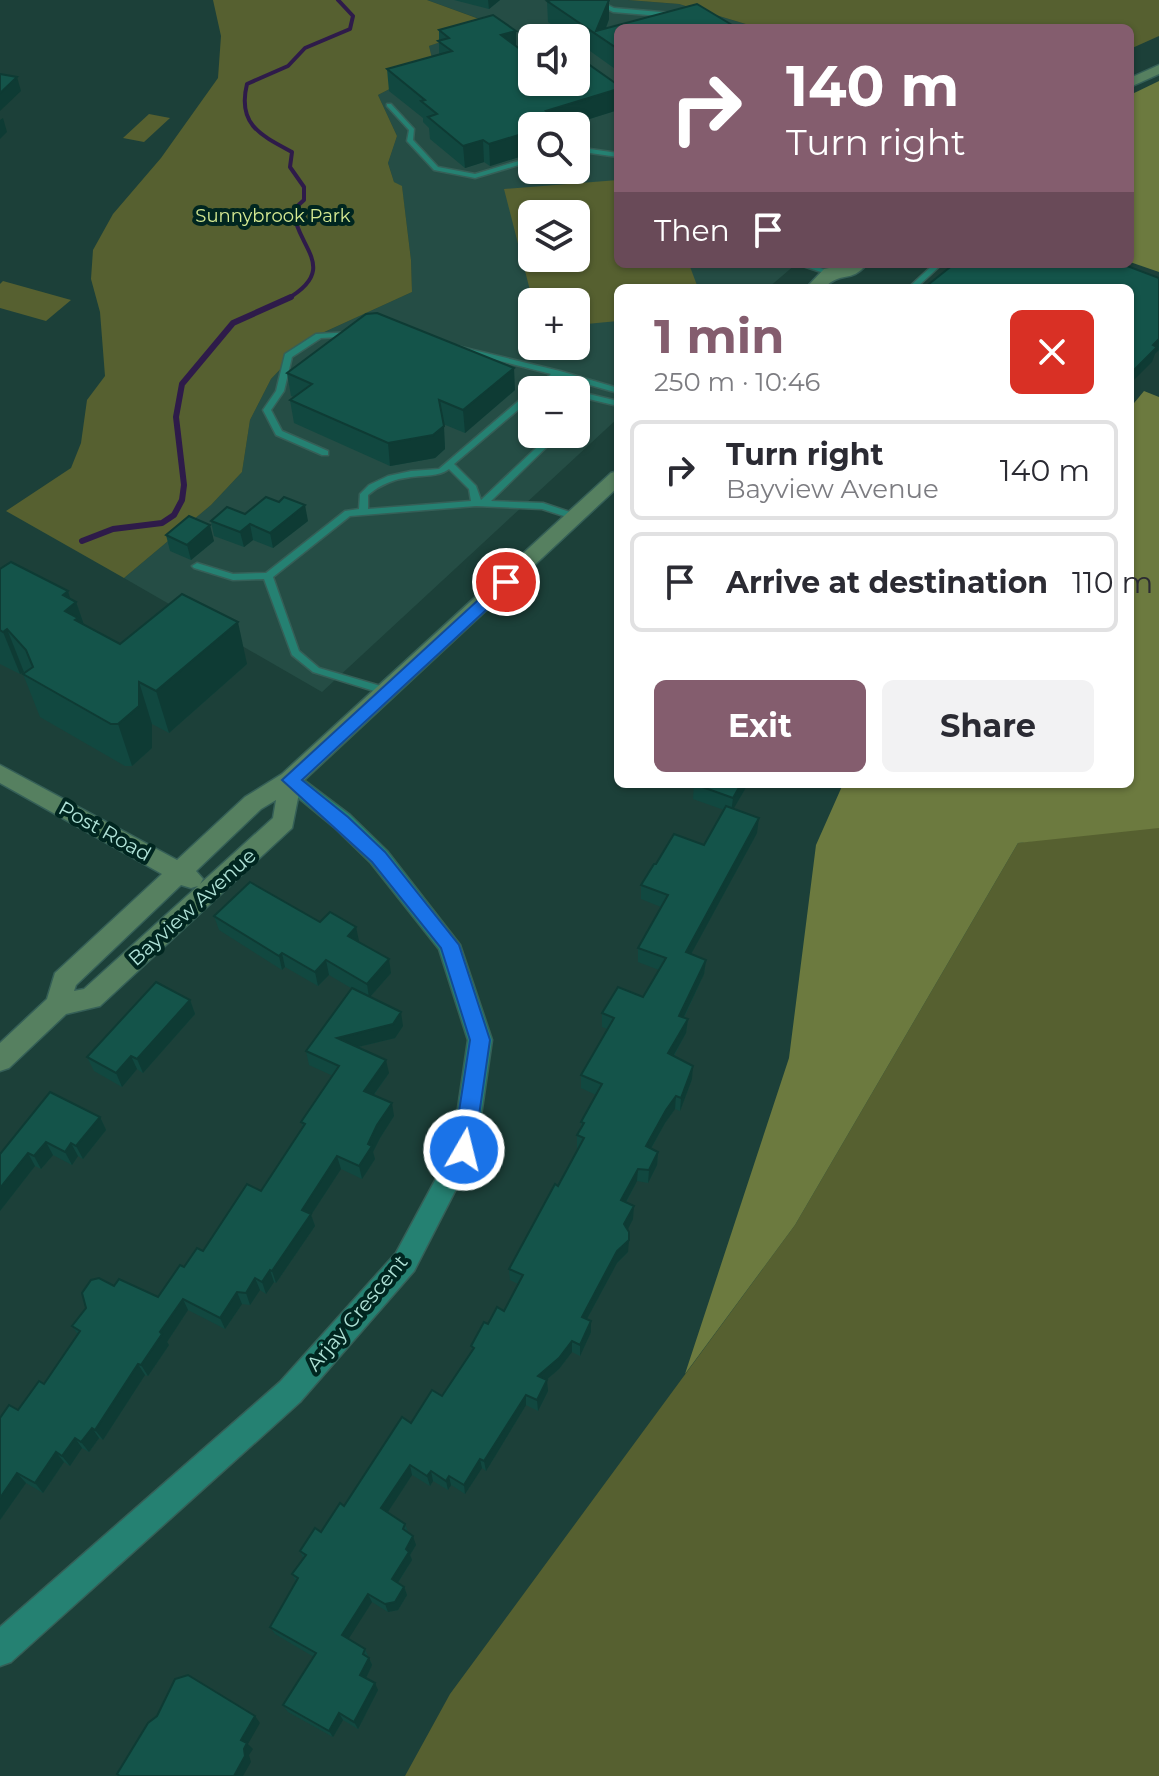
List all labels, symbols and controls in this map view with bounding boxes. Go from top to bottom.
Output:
map controls [518,24,590,448]
button: sound [518,24,590,96]
text: 140 m [786,52,959,120]
icon: right [654,56,758,160]
button: search [518,112,590,184]
text: Turn right [786,120,966,164]
button: layers [518,200,590,272]
park label: Sunnybrook Park [195,205,351,227]
icon: arrive [746,208,790,252]
text: Then [654,212,730,249]
button: + [518,288,590,360]
text: 1 min [654,307,784,365]
button: close [1010,310,1094,394]
text: 250 m · 10:46 [654,366,820,398]
button: − [518,376,590,448]
text: Turn right [726,436,883,473]
icon: right [658,448,702,492]
text: 140 m [1000,452,1090,489]
text: Bayview Avenue [726,473,939,505]
pin [472,548,540,616]
icon: arrive [484,560,528,604]
icon: arrive [658,560,702,604]
text: Arrive at destination [726,564,1048,601]
text: 110 m [1072,564,1153,601]
button: Exit [654,680,866,772]
button: Share [882,680,1094,772]
street label: Post Road [55,796,155,866]
street label: Bayview Avenue [123,843,261,971]
position arrow [422,1108,506,1192]
street label: Arjay Crescent [302,1250,412,1376]

